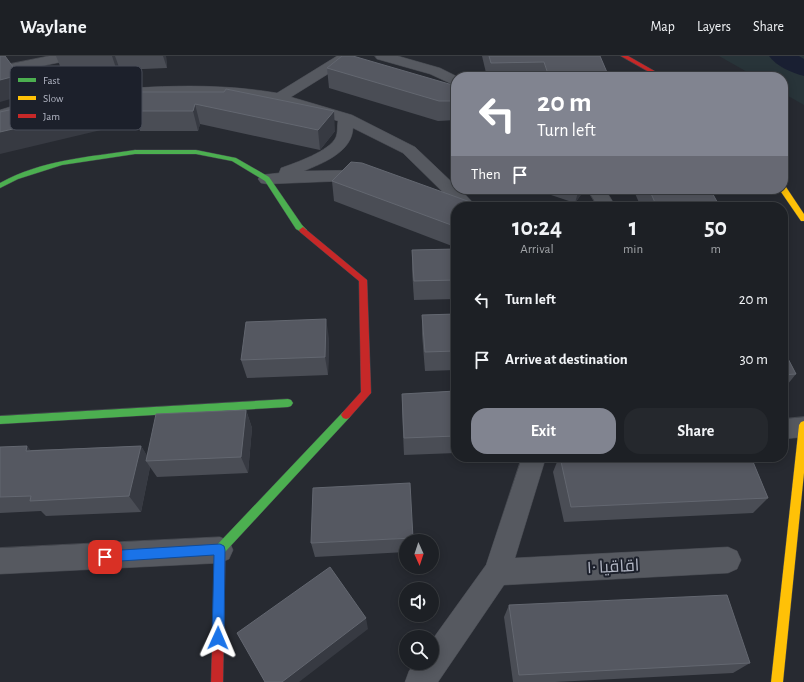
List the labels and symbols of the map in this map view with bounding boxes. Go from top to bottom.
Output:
legend [10,66,142,130]
text: Fast [43,75,61,86]
text: Slow [43,93,64,104]
text: Jam [43,111,60,122]
north arrow [399,534,439,574]
pin [88,540,122,574]
street label: اقاقیا ۱۰ [586,557,640,576]
position arrow [197,617,239,659]

